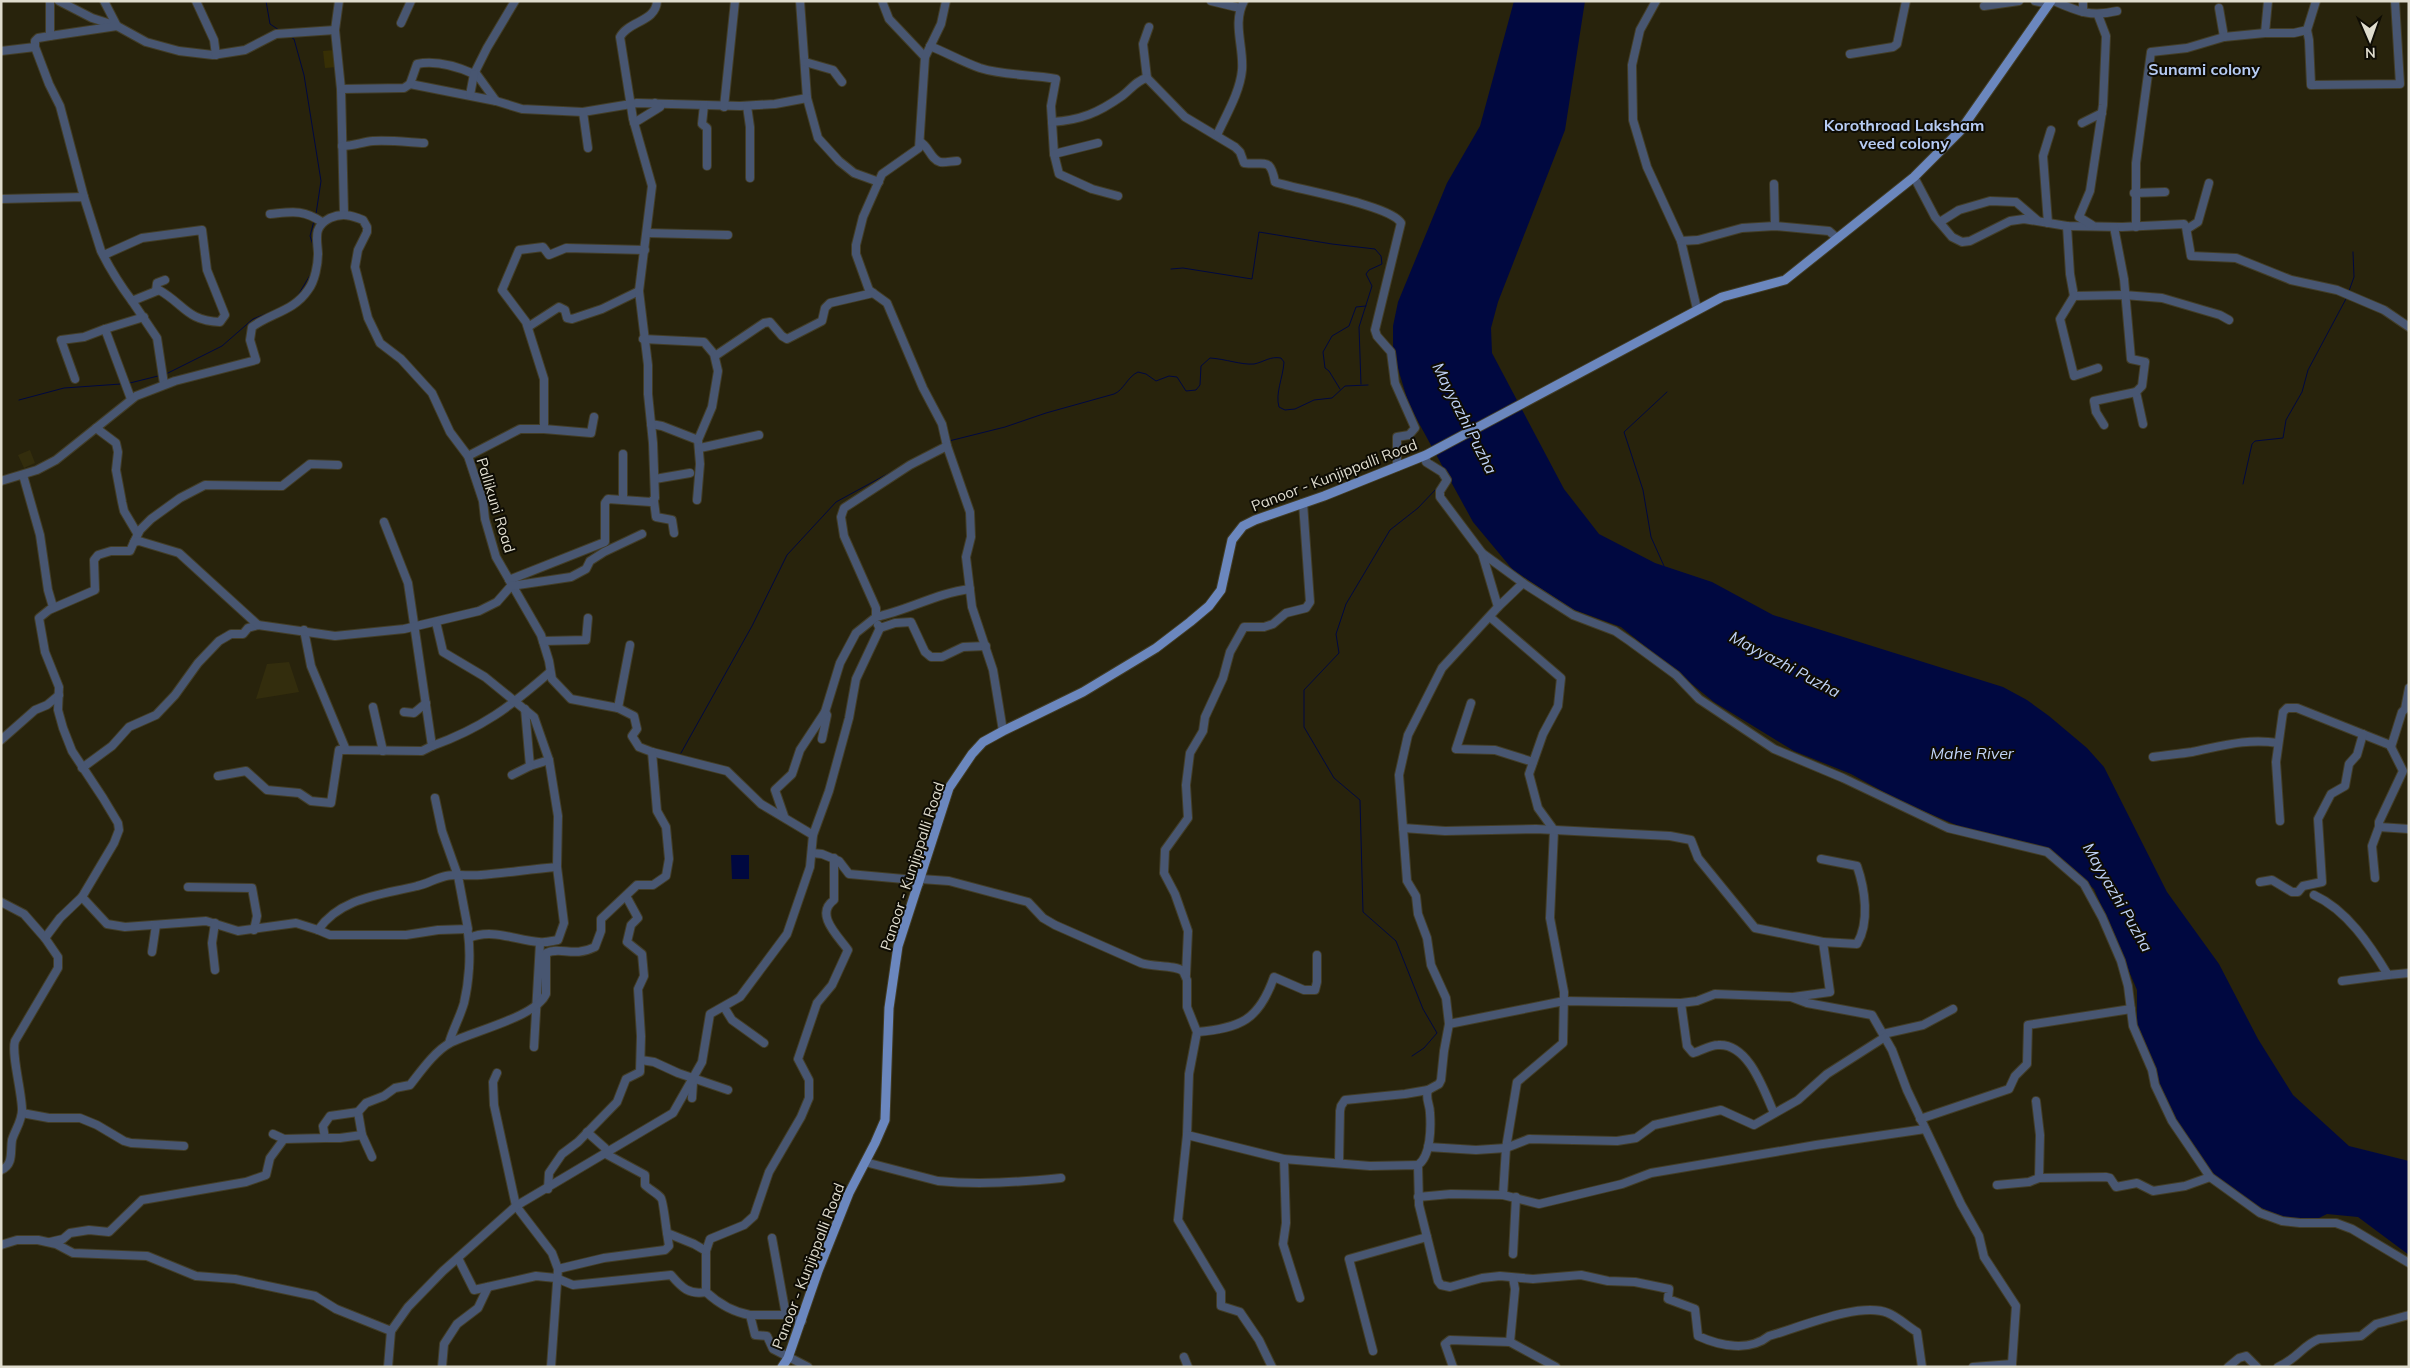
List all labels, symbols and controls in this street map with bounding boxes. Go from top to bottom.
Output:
north arrow [2345,15,2395,65]
text: N [2365,44,2376,62]
district label: Sunami colony [2148,59,2260,79]
district label: Korothroad Laksham veed colony [1824,115,1984,153]
water label: Mayyazhi Puzha [1428,359,1502,477]
street label: Panoor - Kunjippalli Road [1248,435,1420,515]
street label: Pallikuni Road [473,455,519,555]
water label: Mayyazhi Puzha [1726,626,1844,702]
water label: Mahe River [1930,743,2015,763]
street label: Panoor - Kunjippalli Road [876,779,948,953]
water label: Mayyazhi Puzha [2079,839,2157,955]
street label: Panoor - Kunjippalli Road [768,1180,848,1352]

